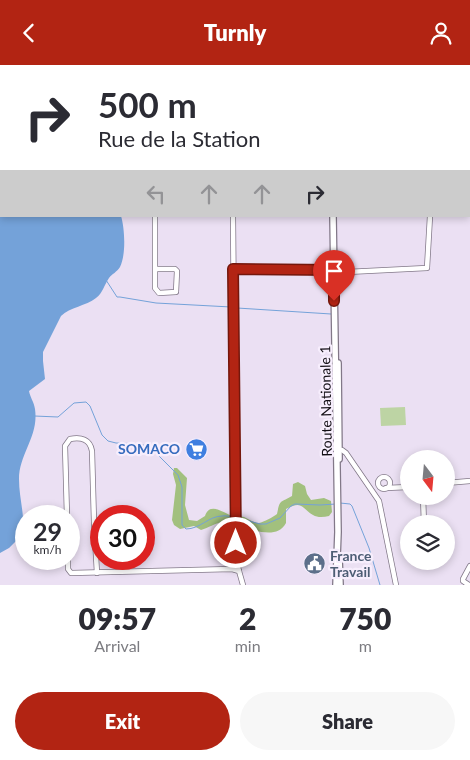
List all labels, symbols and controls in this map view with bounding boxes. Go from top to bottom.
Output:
icon: back [15,19,43,47]
text: Turnly [204,19,266,46]
icon: person [427,19,455,47]
text: 500 m [98,83,197,125]
icon: right [15,85,80,150]
text: Rue de la Station [98,125,261,152]
icon: left [142,180,170,208]
icon: ahead [195,180,223,208]
icon: ahead [248,180,276,208]
icon: right [301,180,329,208]
pin [313,250,355,301]
icon: arrive [320,257,348,285]
street label: Route Nationale 1 [316,345,335,457]
supermarket icon: SOMACO [184,437,208,461]
place label: SOMACO [118,440,180,457]
north arrow [400,450,455,505]
map controls [400,450,455,570]
speed limit sign: 30 [90,505,155,570]
button: layers [400,515,455,570]
text: 29 [33,516,62,546]
position arrow [209,516,261,568]
text: km/h [33,542,62,557]
place label: France Travail [330,547,372,580]
public building icon: France Travail [302,552,326,576]
text: 09:57 [79,600,156,636]
text: 2 [239,600,256,636]
text: 750 [339,600,391,636]
text: Arrival [94,636,140,655]
text: min [235,636,261,655]
text: m [359,636,372,655]
button: Exit [15,692,230,750]
button: Share [240,692,455,750]

